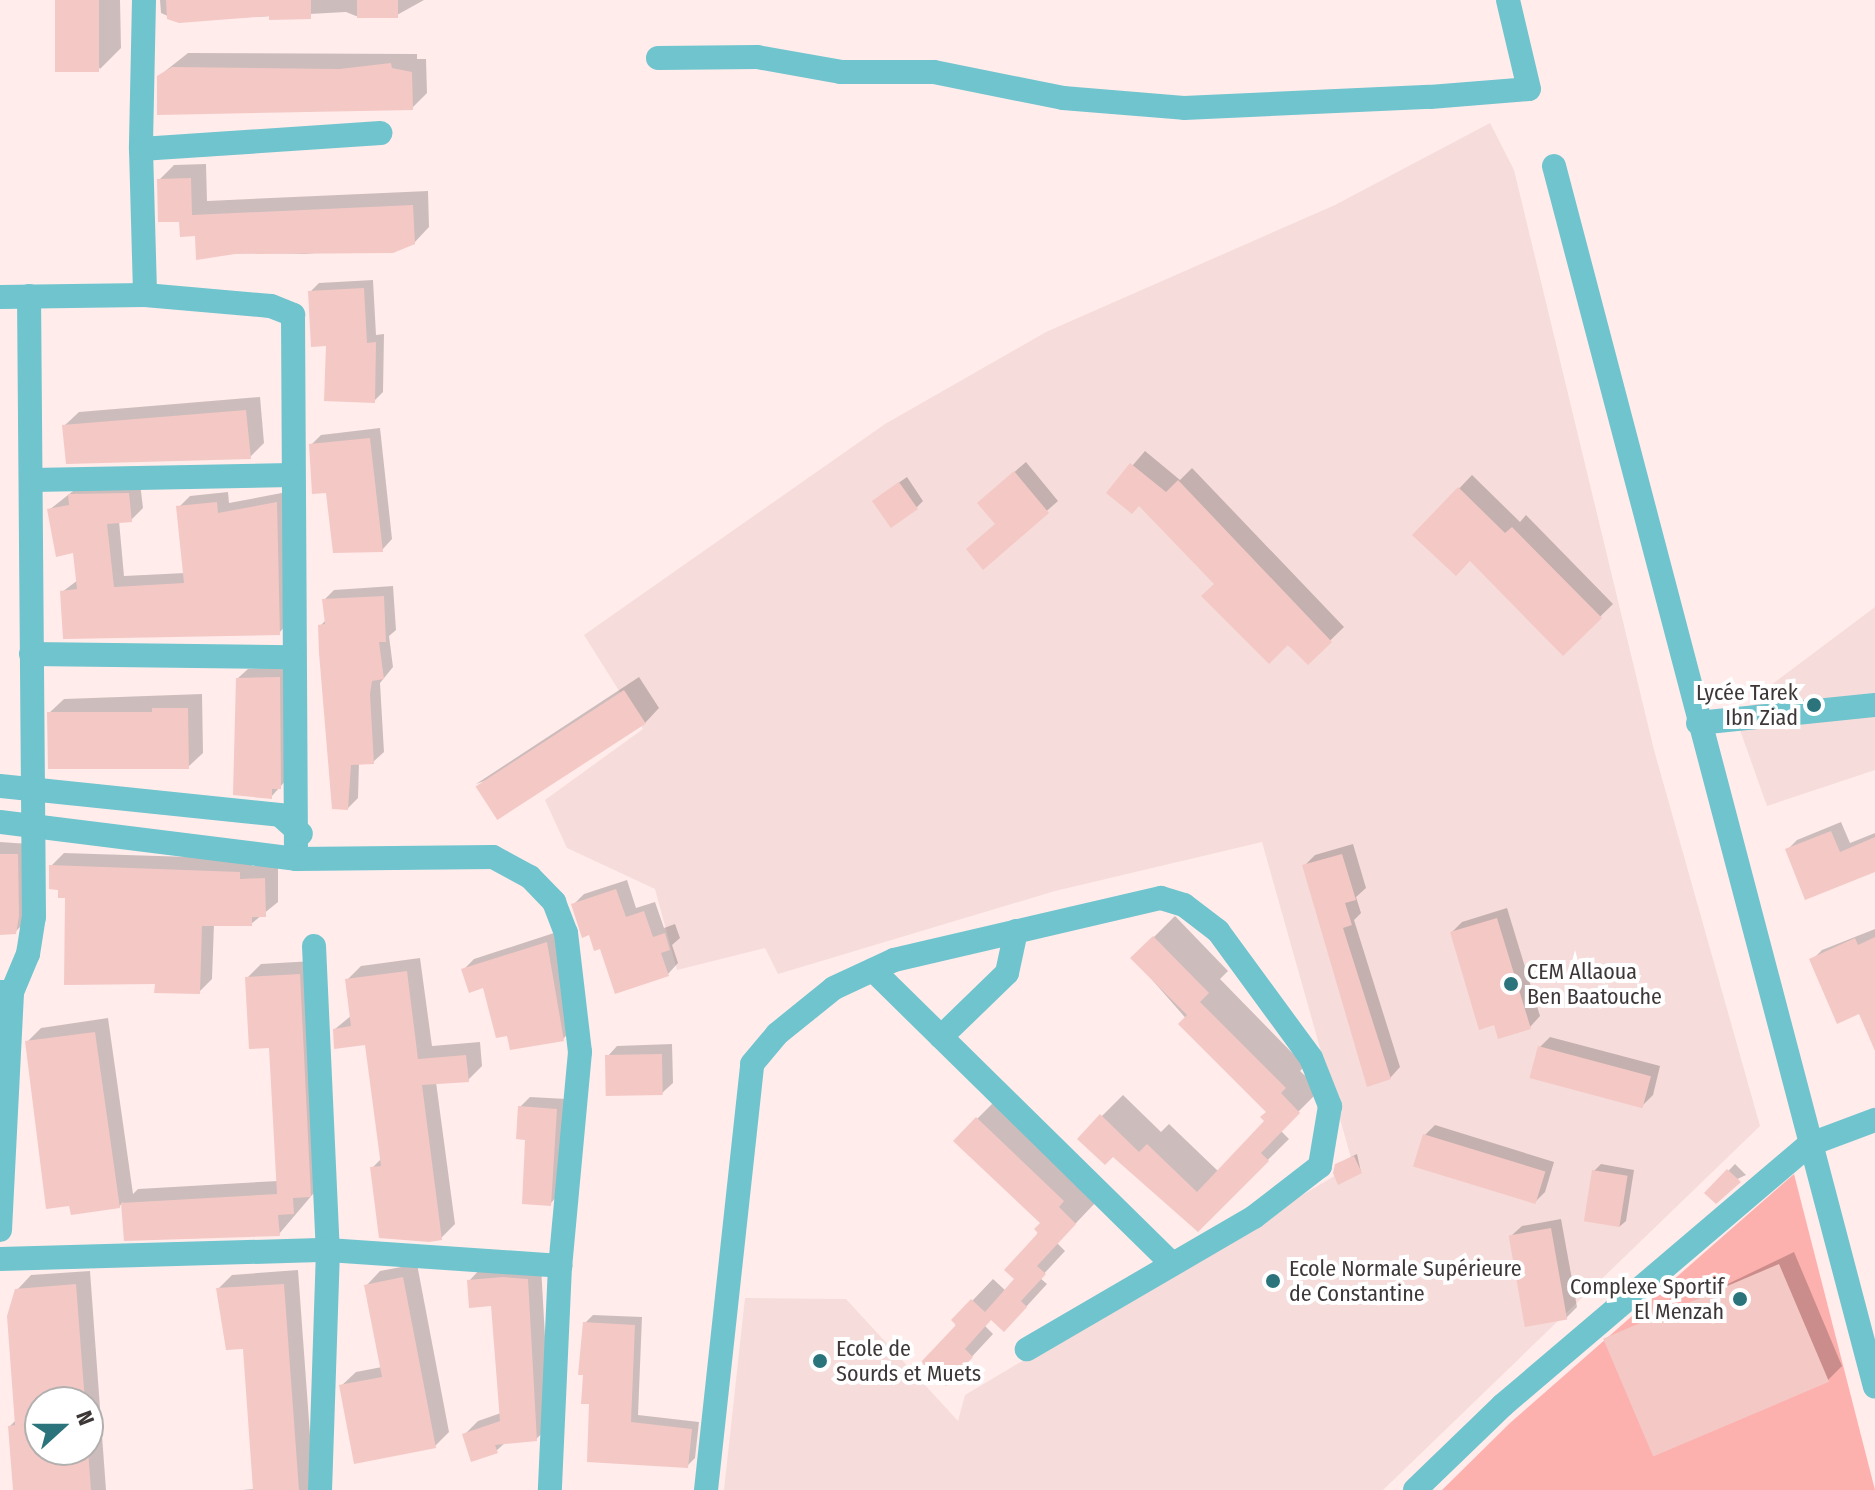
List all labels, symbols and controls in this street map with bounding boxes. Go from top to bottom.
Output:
place label: Lycée Tarek Ibn Ziad [1696,679,1798,730]
marker: Lycée Tarek Ibn Ziad [1805,696,1823,714]
place label: CEM Allaoua Ben Baatouche [1527,958,1662,1010]
marker: CEM Allaoua Ben Baatouche [1502,975,1520,993]
place label: Ecole Normale Supérieure de Constantine [1289,1255,1522,1306]
marker: Ecole Normale Supérieure de Constantine [1264,1272,1282,1290]
place label: Complexe Sportif El Menzah [1570,1273,1724,1324]
marker: Complexe Sportif El Menzah [1731,1290,1749,1308]
place label: Ecole de Sourds et Muets [836,1335,981,1386]
marker: Ecole de Sourds et Muets [811,1352,829,1370]
north arrow [24,1386,104,1466]
text: N [70,1407,100,1429]

